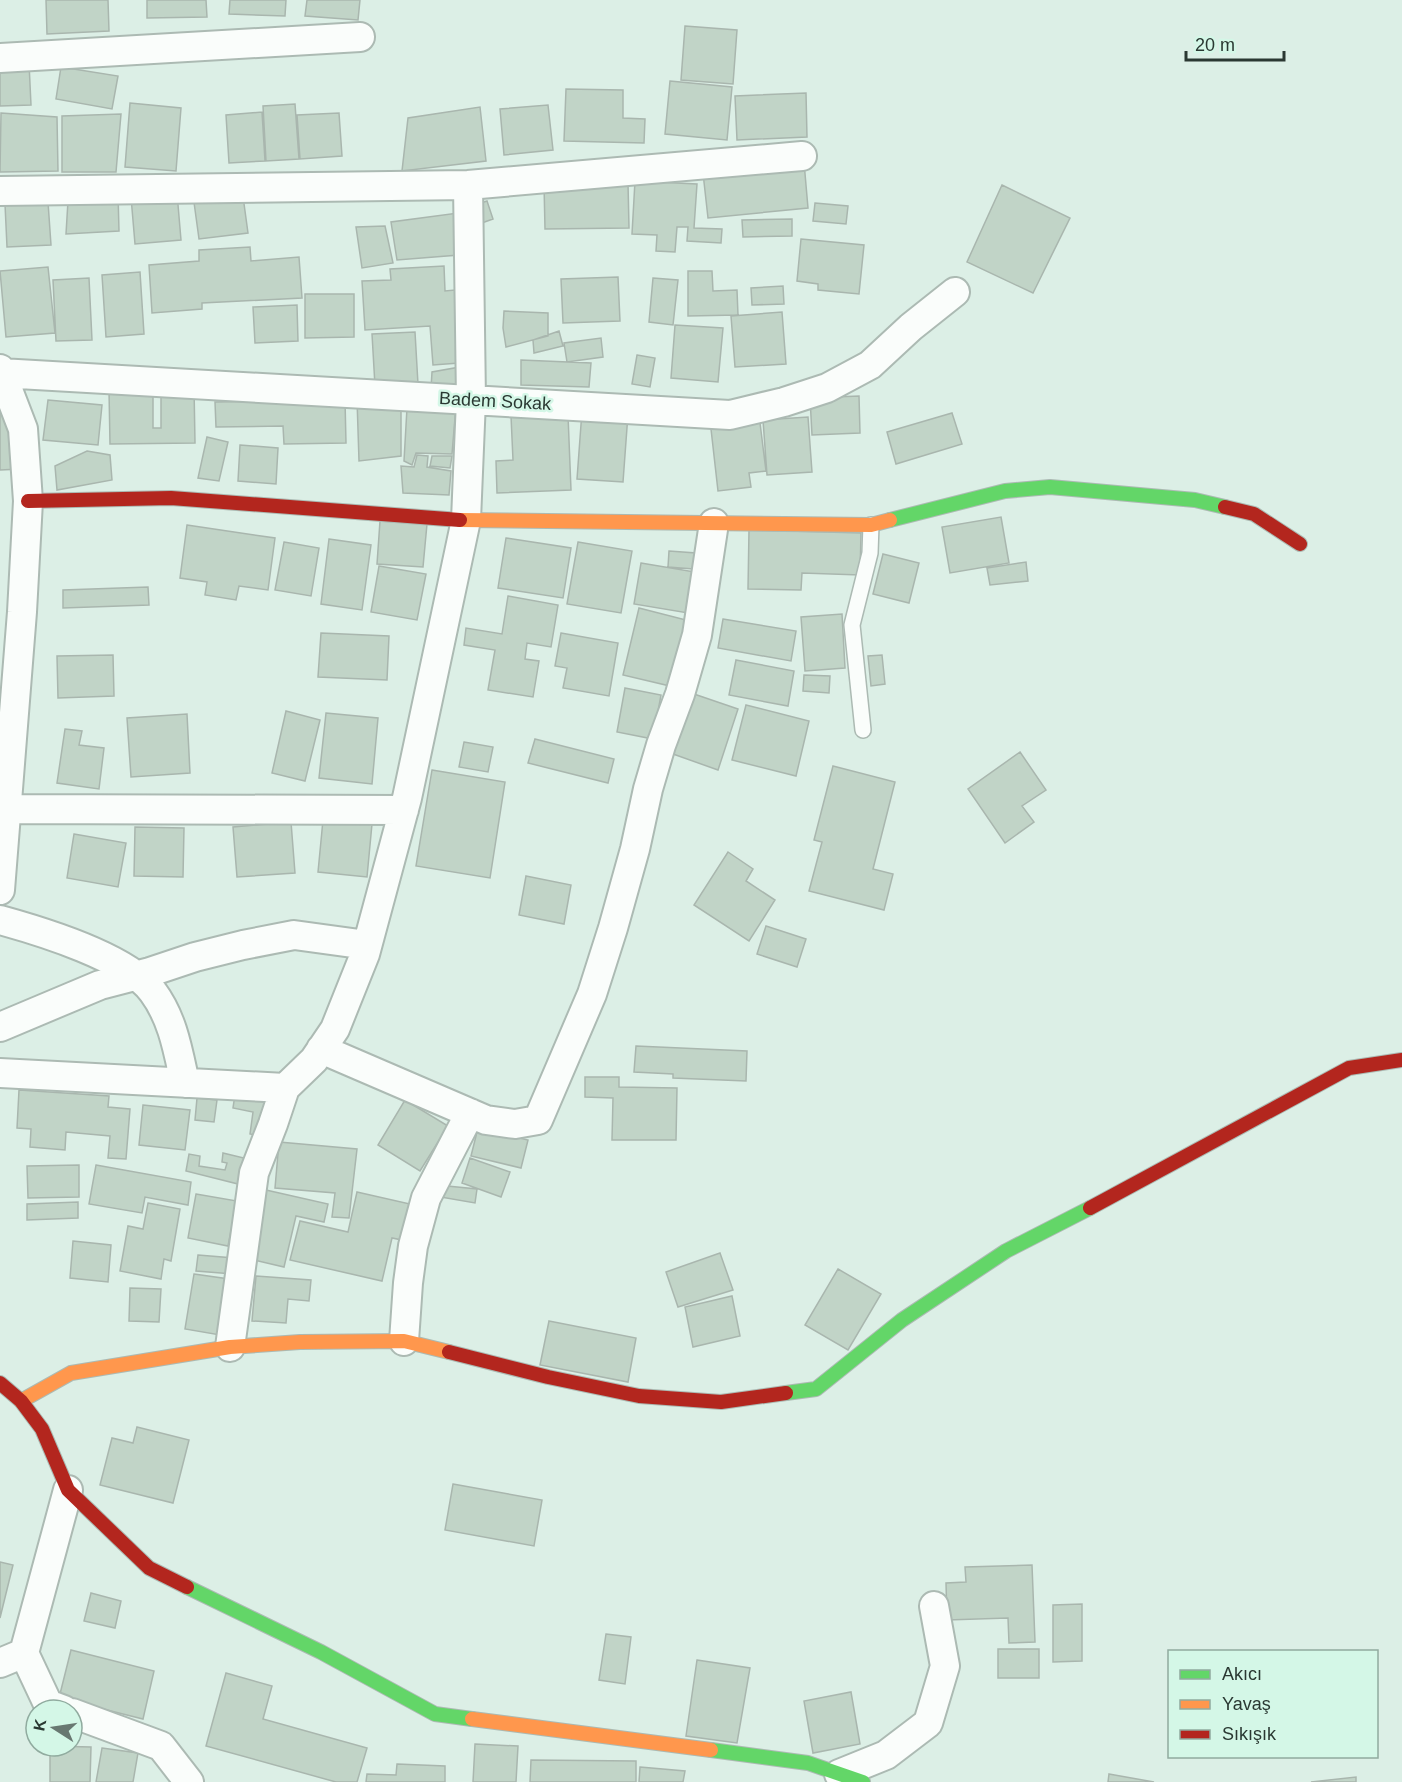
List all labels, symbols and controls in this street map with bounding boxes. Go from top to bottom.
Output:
scale bar [1186,24,1284,62]
text: 20 m [1195,35,1235,55]
street label: Badem Sokak [439,388,552,414]
legend [1168,1650,1378,1758]
text: Akıcı [1222,1664,1262,1684]
text: Yavaş [1222,1694,1271,1714]
north arrow [24,1698,84,1758]
text: K [30,1717,49,1732]
text: Sıkışık [1222,1724,1277,1744]

